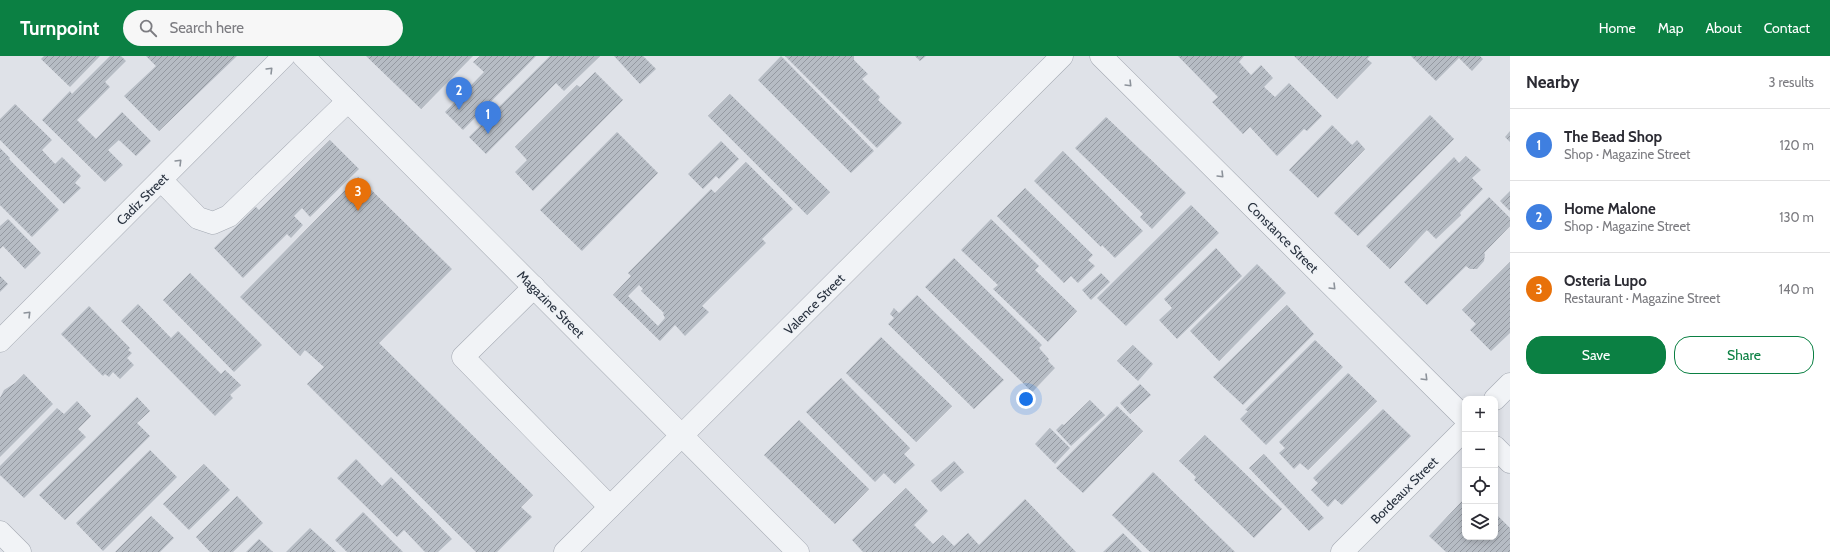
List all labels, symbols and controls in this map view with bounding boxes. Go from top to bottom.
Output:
search box [123,10,403,46]
text: Turnpoint [20,17,99,40]
icon: search [137,17,159,39]
text: Search here [169,19,244,37]
text: Home [1599,19,1636,37]
text: Map [1658,19,1683,37]
text: About [1705,19,1742,37]
text: Contact [1764,19,1810,37]
one-way arrow [265,67,273,75]
text: Nearby [1526,72,1579,92]
text: 3 results [1768,74,1814,90]
pin: 2 [446,77,472,110]
one-way arrow [1124,79,1132,86]
pin: 1 [475,101,501,134]
text: The Bead Shop [1564,128,1662,146]
text: 1 [1537,137,1541,153]
text: 120 m [1780,137,1814,153]
text: Shop · Magazine Street [1564,146,1690,162]
one-way arrow [174,159,181,167]
street label: Cadiz Street [113,169,172,228]
one-way arrow [1216,170,1224,178]
pin: 3 [345,178,371,211]
street label: Constance Street [1244,198,1322,276]
text: Home Malone [1564,200,1656,218]
text: 2 [1536,209,1542,225]
text: 130 m [1779,209,1814,225]
text: Shop · Magazine Street [1564,218,1690,234]
street label: Magazine Street [514,267,588,341]
street label: Valence Street [780,270,848,338]
text: Osteria Lupo [1564,272,1647,290]
text: 3 [1535,281,1543,297]
text: 140 m [1779,281,1814,297]
one-way arrow [1328,282,1336,290]
text: Restaurant · Magazine Street [1564,290,1720,306]
one-way arrow [23,311,30,319]
button: Save [1526,336,1666,374]
button: Share [1674,336,1814,374]
one-way arrow [1421,373,1428,381]
your location [1016,389,1036,409]
map controls [1462,396,1498,540]
button: + [1462,396,1498,432]
button: − [1462,432,1498,468]
street label: Bordeaux Street [1367,453,1441,527]
button: locate [1462,468,1498,504]
button: layers [1462,504,1498,540]

